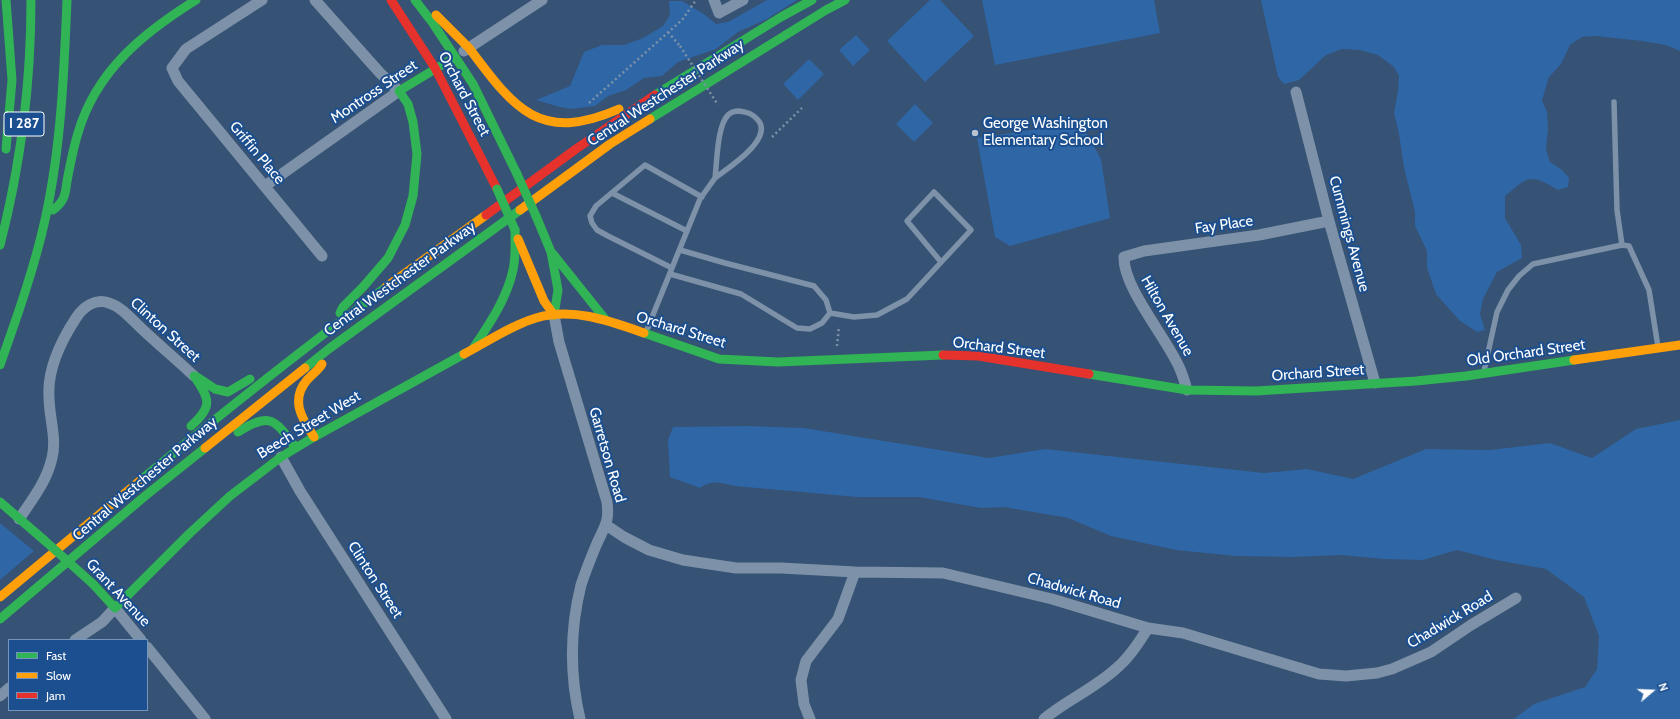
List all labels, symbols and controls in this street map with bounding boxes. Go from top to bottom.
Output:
street label: Central Westchester Parkway [584,36,748,150]
street label: Orchard Street [434,49,494,139]
street label: Montross Street [327,56,421,128]
road number: I 287 [4,112,44,136]
place label: George Washington Elementary School [983,115,1108,150]
street label: Griffin Place [226,118,288,188]
marker: George Washington Elementary School [970,128,980,138]
street label: Cummings Avenue [1325,174,1373,294]
street label: Fay Place [1194,212,1254,238]
street label: Central Westchester Parkway [321,218,479,340]
street label: Hilton Avenue [1137,273,1197,359]
street label: Clinton Street [126,294,204,366]
street label: Orchard Street [634,308,728,352]
street label: Orchard Street [952,333,1046,363]
street label: Old Orchard Street [1466,336,1586,370]
street label: Orchard Street [1271,361,1365,385]
street label: Beech Street West [254,387,364,463]
street label: Garretson Road [585,405,629,505]
street label: Central Westchester Parkway [69,413,221,545]
street label: Clinton Street [344,538,406,622]
street label: Grant Avenue [82,555,154,631]
street label: Chadwick Road [1025,569,1123,613]
street label: Chadwick Road [1404,587,1496,653]
legend [8,639,148,711]
text: Fast [46,648,66,663]
text: Slow [46,668,71,683]
north arrow [1632,671,1672,711]
text: N [1655,681,1671,693]
text: Jam [46,688,65,703]

